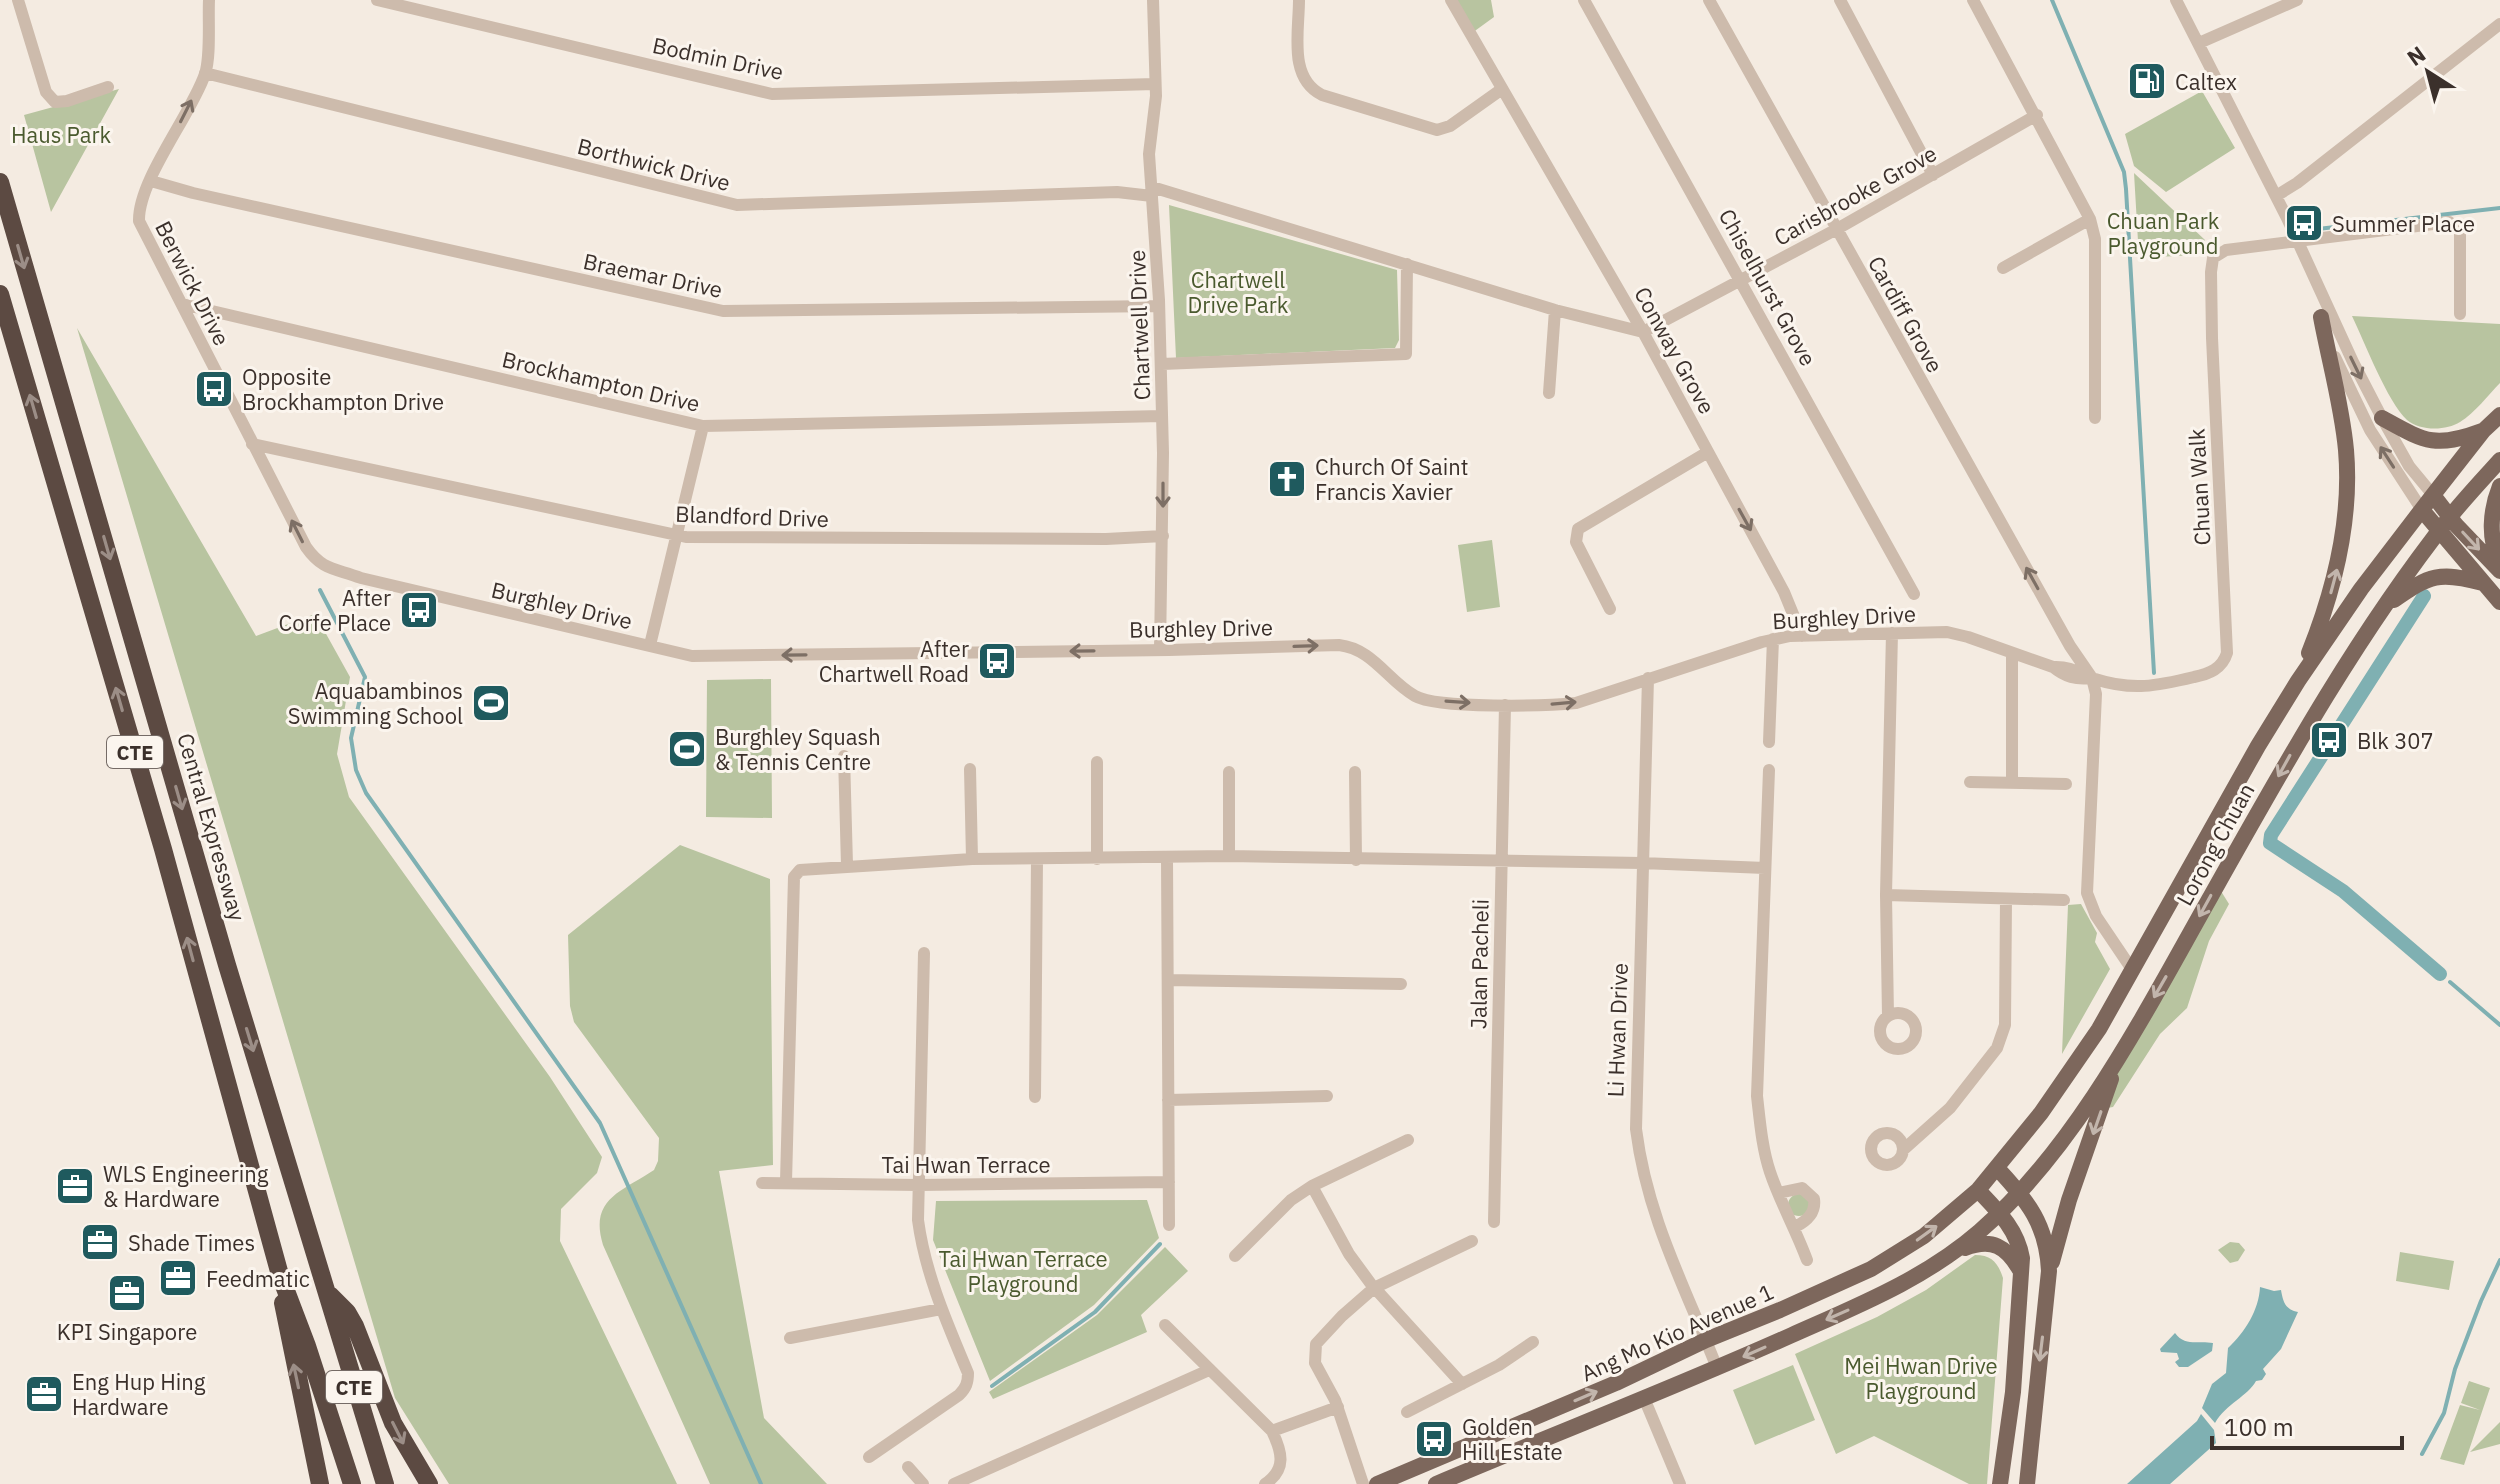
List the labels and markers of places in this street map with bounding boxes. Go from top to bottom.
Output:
fuel station icon: Caltex [2126,60,2168,102]
place label: Caltex [2175,67,2237,96]
bus stop icon: Summer Place [2283,202,2325,244]
place label: Summer Place [2332,209,2475,238]
place label: Opposite Brockhampton Drive [242,362,444,416]
bus stop icon: Opposite Brockhampton Drive [193,368,235,410]
place label: Church Of Saint Francis Xavier [1315,452,1469,506]
church icon: Church Of Saint Francis Xavier [1266,458,1308,500]
place label: After Corfe Place [278,583,391,637]
bus stop icon: After Corfe Place [398,589,440,631]
place label: After Chartwell Road [819,634,969,688]
bus stop icon: After Chartwell Road [976,640,1018,682]
place label: Aquabambinos Swimming School [288,676,463,730]
sports icon: Aquabambinos Swimming School [470,682,512,724]
bus stop icon: Blk 307 [2308,719,2350,761]
place label: Burghley Squash & Tennis Centre [715,722,881,776]
place label: Blk 307 [2357,726,2434,755]
sports icon: Burghley Squash & Tennis Centre [666,728,708,770]
place label: WLS Engineering & Hardware [103,1159,269,1213]
office icon: WLS Engineering & Hardware [54,1165,96,1207]
office icon: Shade Times [79,1221,121,1263]
place label: Shade Times [128,1228,255,1257]
office icon: Feedmatic [157,1257,199,1299]
place label: Feedmatic [206,1264,310,1293]
office icon: KPI Singapore [106,1272,148,1314]
place label: KPI Singapore [57,1317,197,1346]
place label: Eng Hup Hing Hardware [72,1367,206,1421]
office icon: Eng Hup Hing Hardware [23,1373,65,1415]
place label: Golden Hill Estate [1462,1412,1563,1466]
bus stop icon: Golden Hill Estate [1413,1418,1455,1460]

